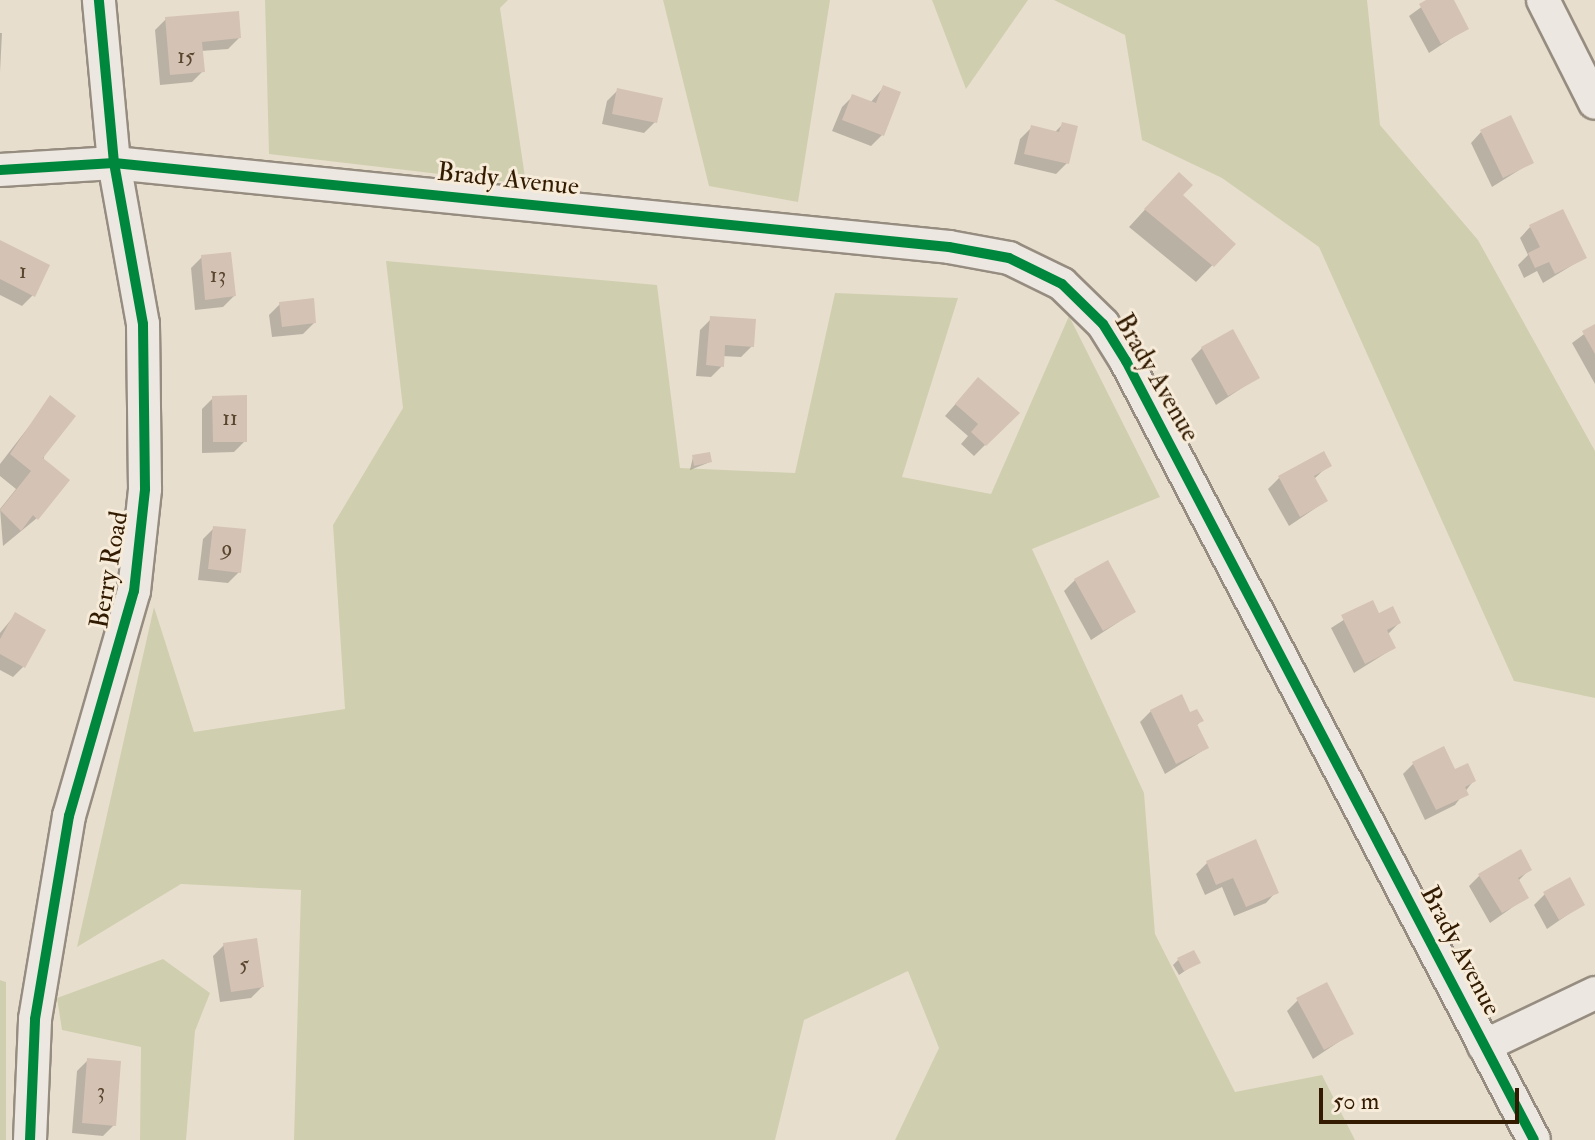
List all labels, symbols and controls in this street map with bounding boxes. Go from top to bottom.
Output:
house number: 15 [177,44,195,70]
street label: Brady Avenue [436,157,580,203]
house number: 1 [19,259,27,285]
house number: 13 [210,263,226,289]
street label: Brady Avenue [1107,309,1205,447]
house number: 11 [222,406,238,432]
street label: Berry Road [84,509,136,631]
house number: 9 [221,536,233,562]
street label: Brady Avenue [1413,881,1507,1021]
house number: 5 [239,952,249,978]
scale bar [1323,1072,1523,1122]
house number: 3 [97,1079,105,1105]
text: 50 m [1333,1086,1379,1117]

